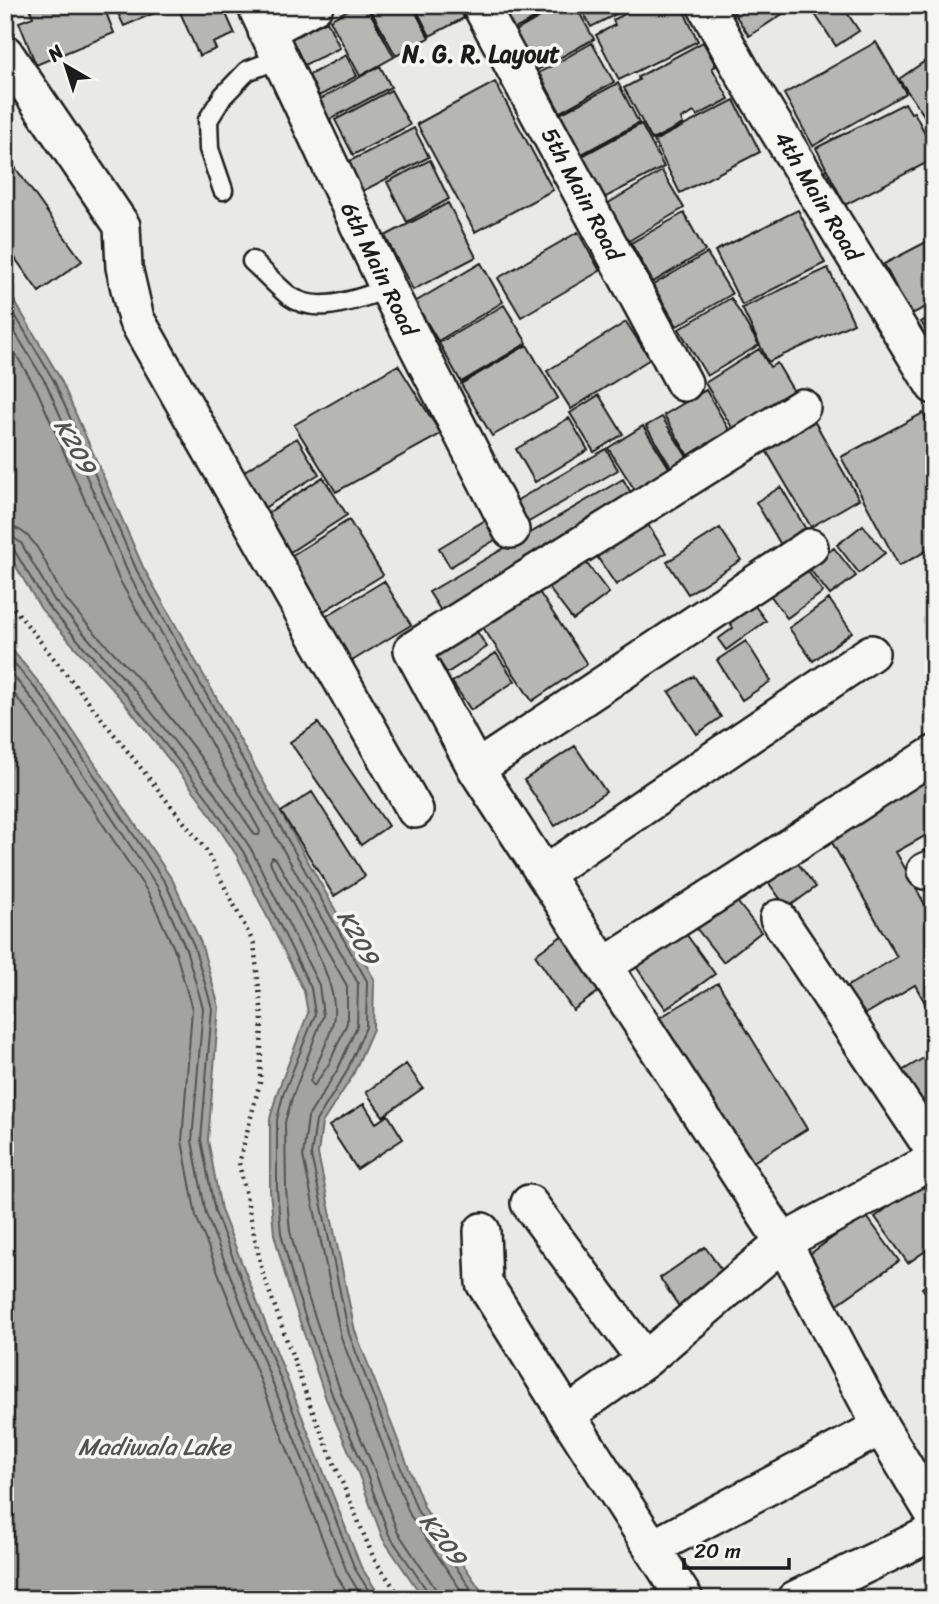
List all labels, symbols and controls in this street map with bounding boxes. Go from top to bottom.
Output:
north arrow [32,32,102,102]
district label: N. G. R. Layout [401,33,560,75]
text: N [39,36,72,71]
street label: 5th Main Road [530,120,635,270]
street label: 4th Main Road [763,123,874,271]
street label: 6th Main Road [329,195,430,345]
water label: K209 [42,410,109,485]
water label: K209 [325,901,392,976]
water label: Madiwala Lake [78,1426,232,1468]
water label: K209 [408,1503,480,1577]
scale bar [684,1527,788,1571]
text: 20 m [694,1532,741,1570]

